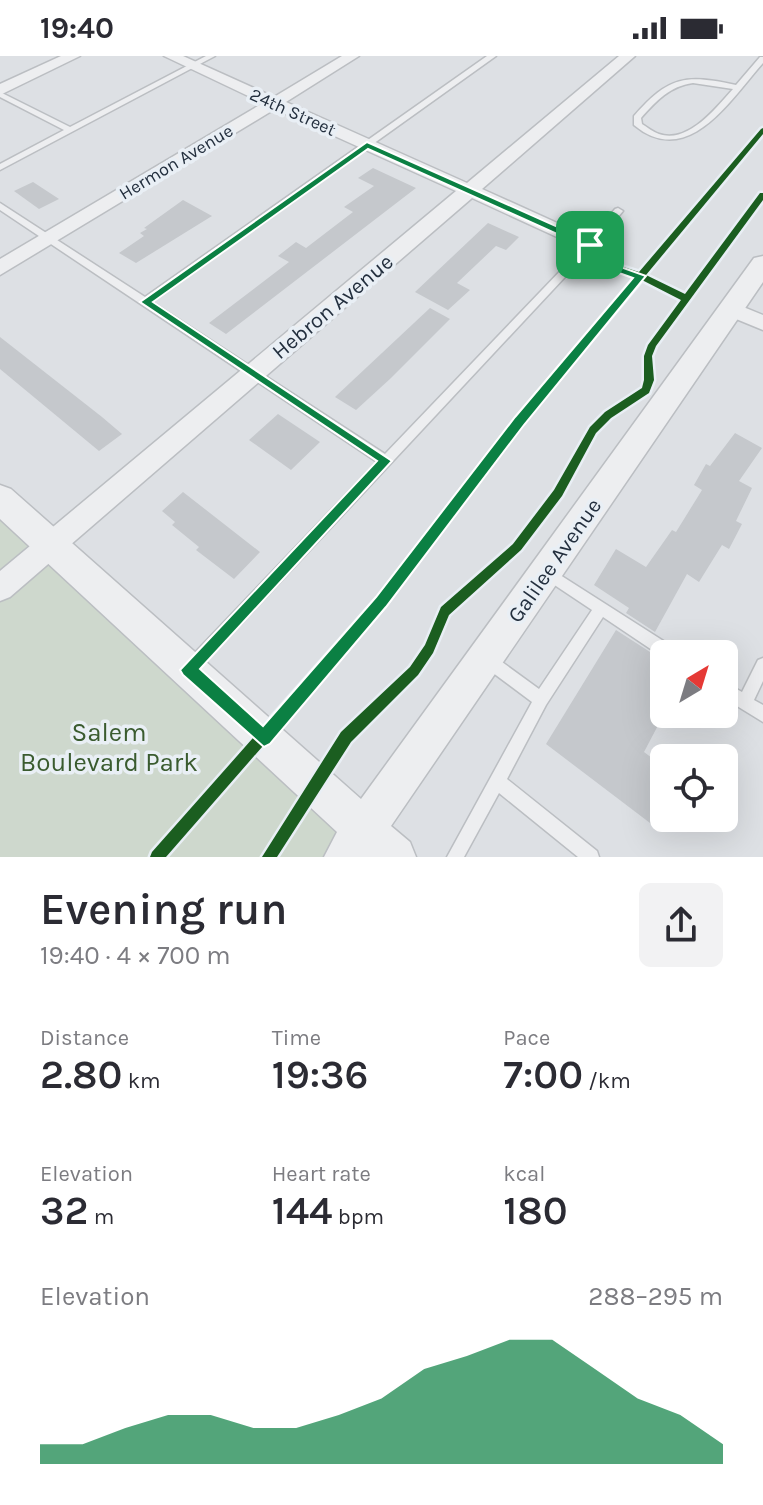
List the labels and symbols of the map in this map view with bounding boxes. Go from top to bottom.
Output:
street label: 24th Street [247,83,340,141]
street label: Hermon Avenue [115,119,237,205]
pin [556,211,624,279]
street label: Hebron Avenue [267,249,398,365]
street label: Galilee Avenue [502,494,607,628]
north arrow [650,640,738,728]
park label: Salem Boulevard Park [20,717,198,778]

